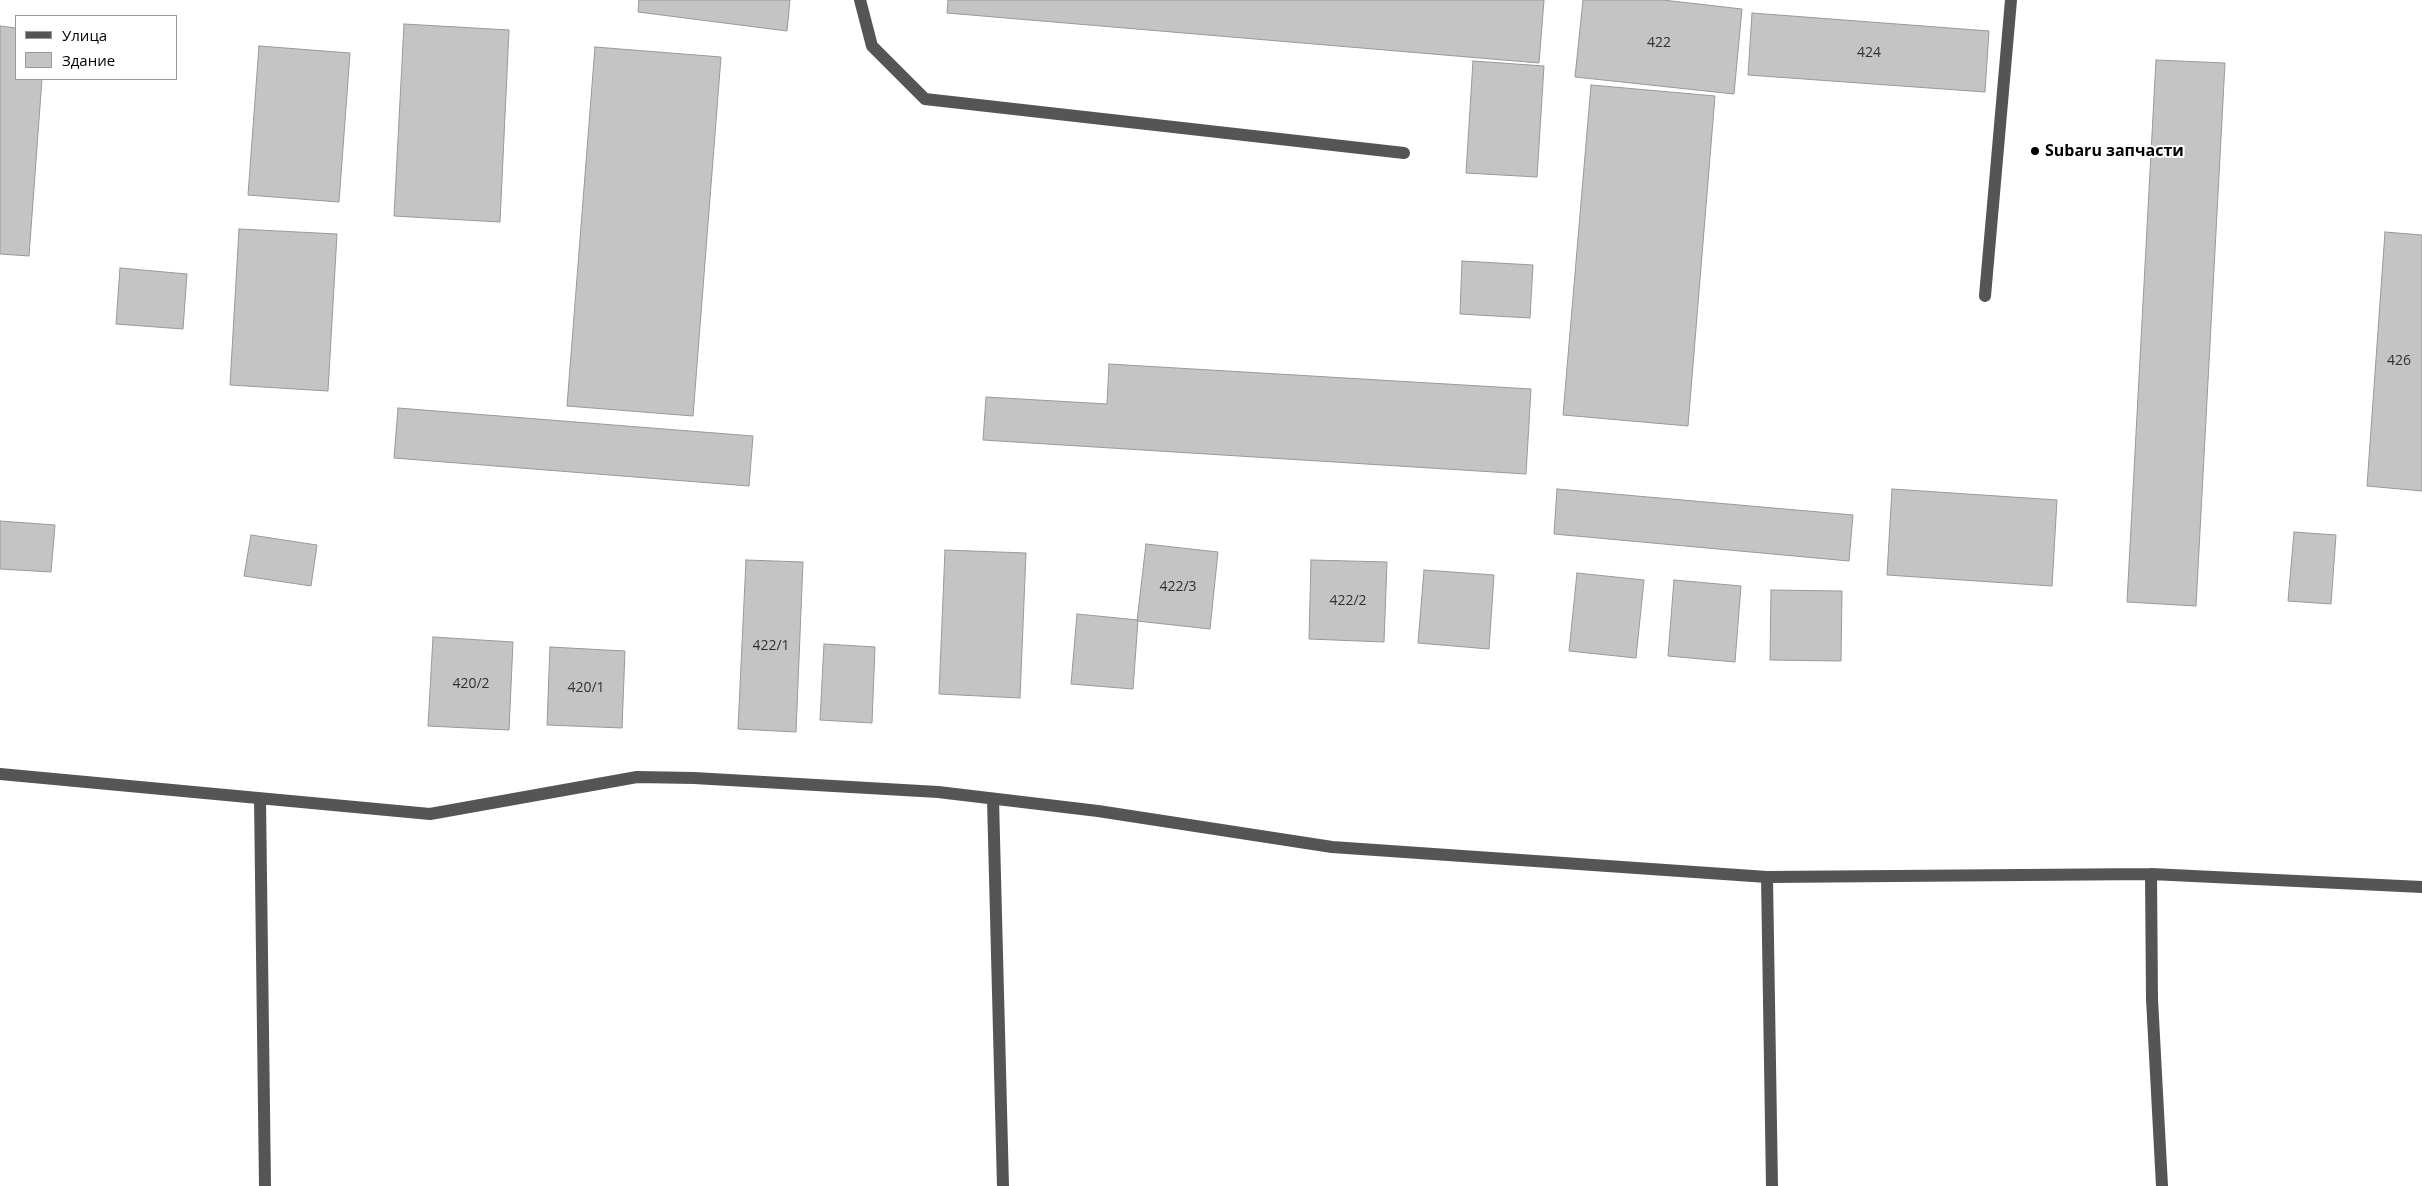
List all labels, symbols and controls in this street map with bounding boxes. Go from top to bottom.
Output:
legend [15,15,178,80]
text: Улица [62,25,107,45]
house number: 422 [1647,35,1671,51]
house number: 424 [1857,45,1881,61]
text: Здание [62,50,115,70]
place label: Subaru запчасти [2045,141,2184,161]
marker: Subaru запчасти [2029,145,2041,157]
house number: 426 [2387,353,2411,369]
house number: 422/3 [1159,579,1197,595]
house number: 422/2 [1329,593,1367,609]
house number: 422/1 [752,638,790,654]
house number: 420/2 [452,676,490,692]
house number: 420/1 [567,680,605,696]

